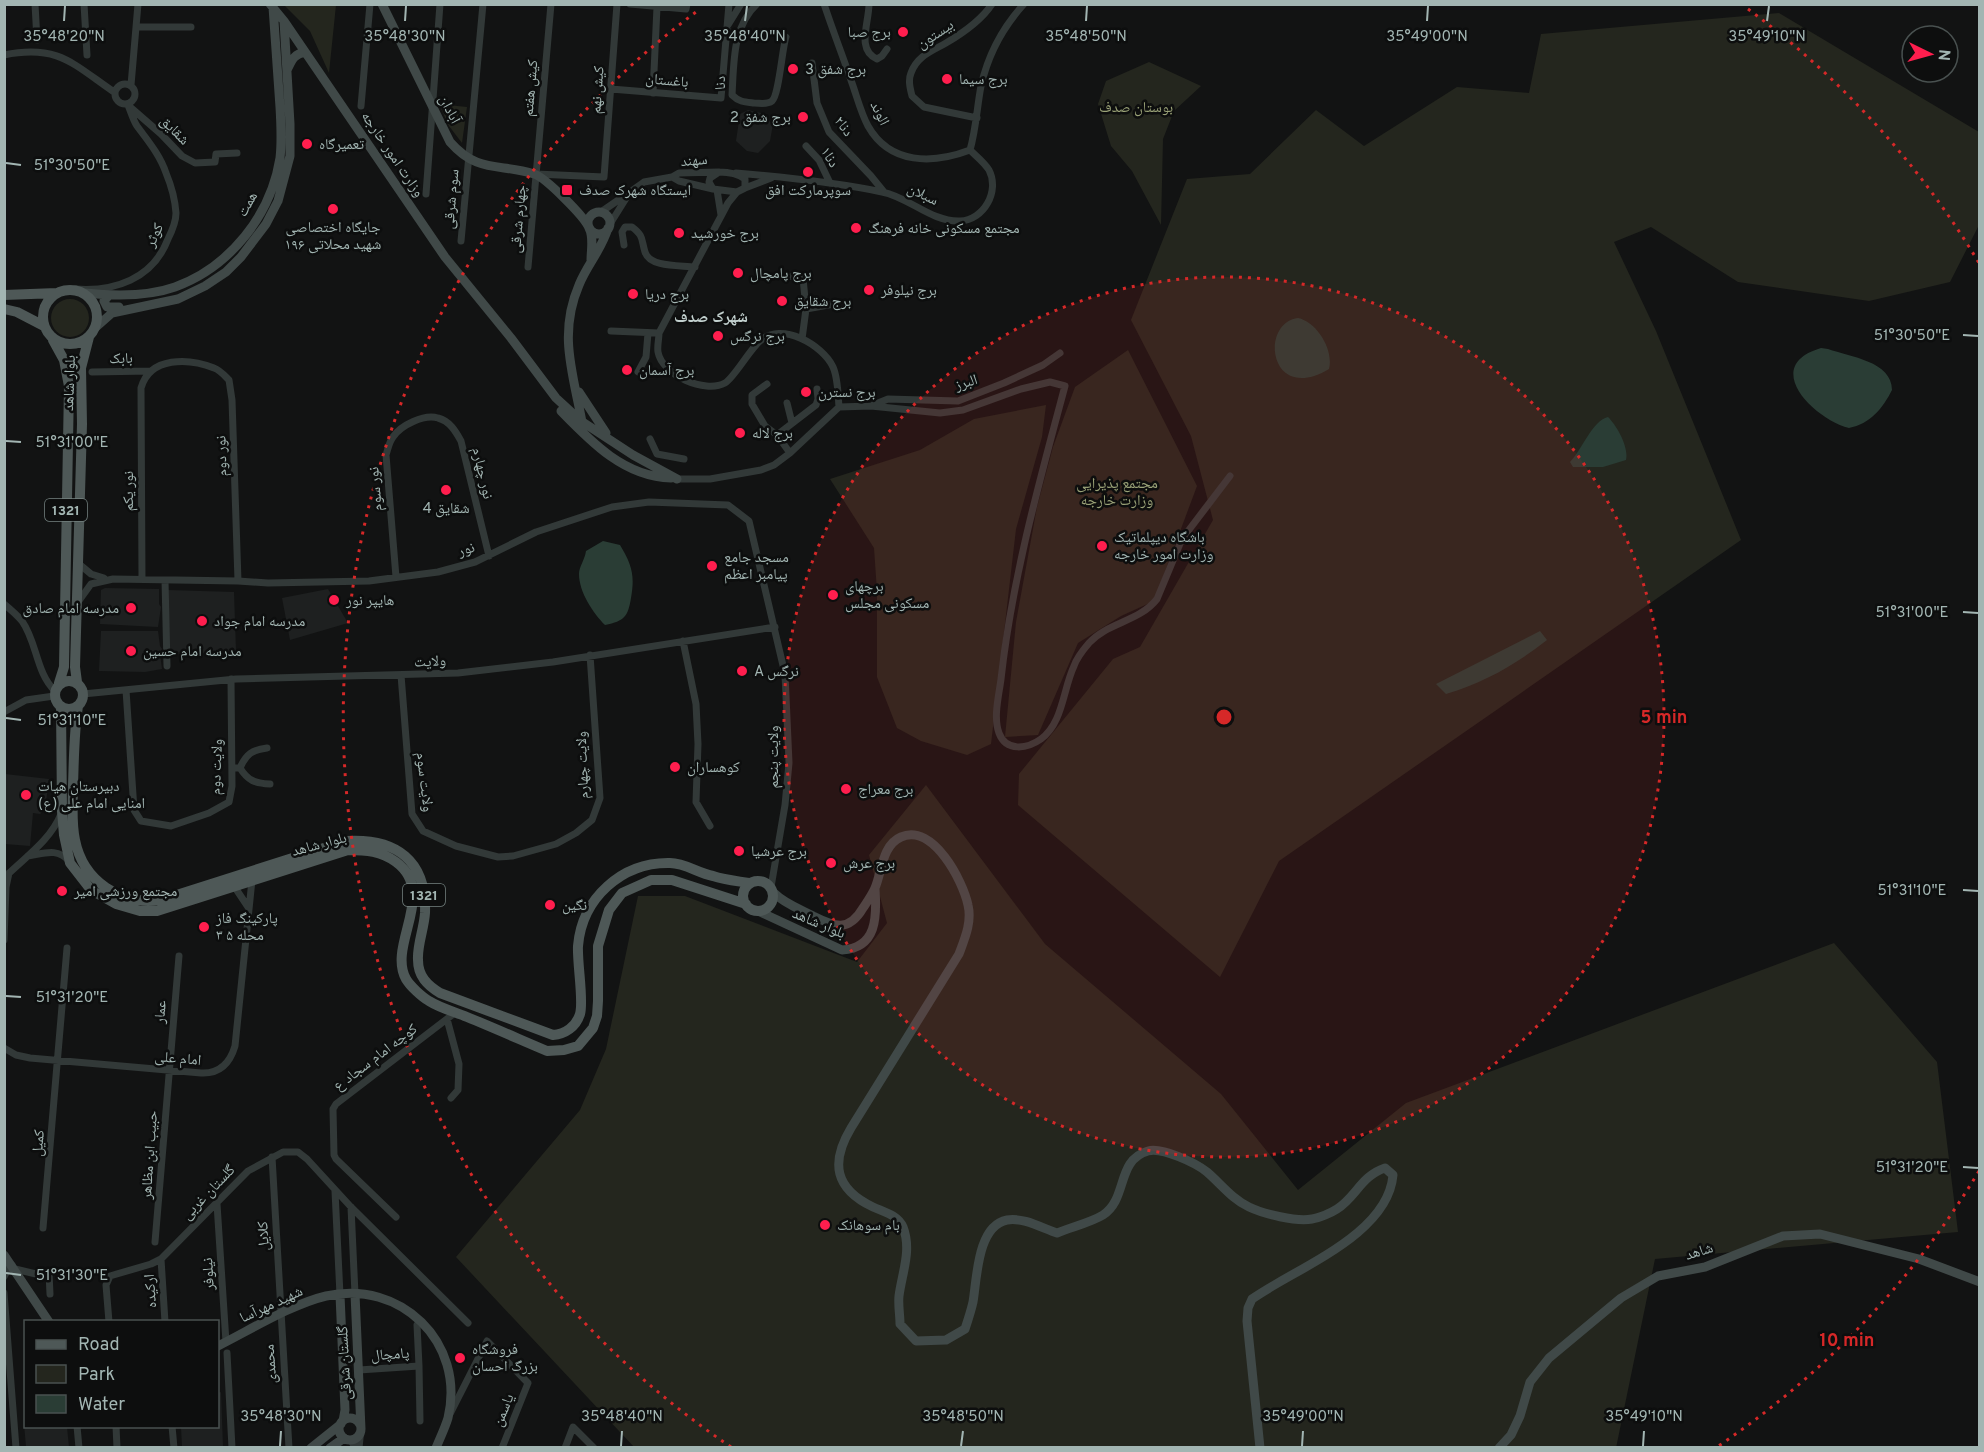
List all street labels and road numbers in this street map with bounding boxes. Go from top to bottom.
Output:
street label: بیستون [914,16,958,54]
street label: کیش هفتم [520,59,543,117]
street label: کیش نهم [587,65,610,115]
street label: باغستان [644,70,689,93]
street label: دنا [712,76,731,90]
street label: آبادان [433,92,464,128]
street label: الوند [865,98,893,129]
street label: وزارت امور خارجه [356,108,427,201]
street label: شقایق [155,112,193,150]
street label: دنا۲ [829,113,857,141]
street label: دنا۱ [815,144,842,172]
street label: سهند [680,151,709,172]
street label: سوم شرقی [440,168,465,230]
street label: سبلان [904,180,941,211]
street label: چهارم شرقی [507,184,532,254]
street label: همت [234,189,263,221]
street label: کوثر [141,221,169,252]
street label: بابک [109,350,133,369]
street label: بلوار شاهد [60,355,81,411]
street label: البرز [952,371,980,396]
street label: نور دوم [212,435,233,477]
street label: نور چهارم [466,446,497,501]
street label: نور سوم [365,466,388,512]
street label: نور یکم [120,471,139,511]
road number: 1321 [45,499,87,521]
street label: نور [455,539,477,562]
street label: ولایت [414,652,447,673]
street label: ولایت پنجم [765,725,784,789]
street label: ولایت چهارم [573,731,594,799]
street label: ولایت دوم [207,739,228,796]
street label: ولایت سوم [410,751,437,813]
street label: بلوار شاهد [290,829,349,862]
road number: 1321 [403,884,445,906]
street label: بلوار شاهد [789,905,848,944]
street label: عمار [151,999,172,1026]
street label: کوچه امام سجاد ع [330,1020,422,1096]
street label: امام علی [154,1048,202,1071]
street label: حبیب ابن مظاهر [138,1110,163,1201]
street label: کمیل [29,1129,50,1157]
street label: گلستان غربی [178,1161,240,1225]
street label: کلایل [254,1221,275,1251]
street label: شاهد [1683,1239,1716,1266]
street label: نیلوفر [199,1257,220,1292]
street label: ارکیده [141,1273,162,1309]
street label: شهید مهرآسا [237,1282,306,1328]
street label: گلستان شرقی [334,1325,357,1400]
street label: محمدی [261,1343,282,1384]
street label: پامچال [370,1345,410,1366]
street label: یاسمن [489,1391,520,1430]

